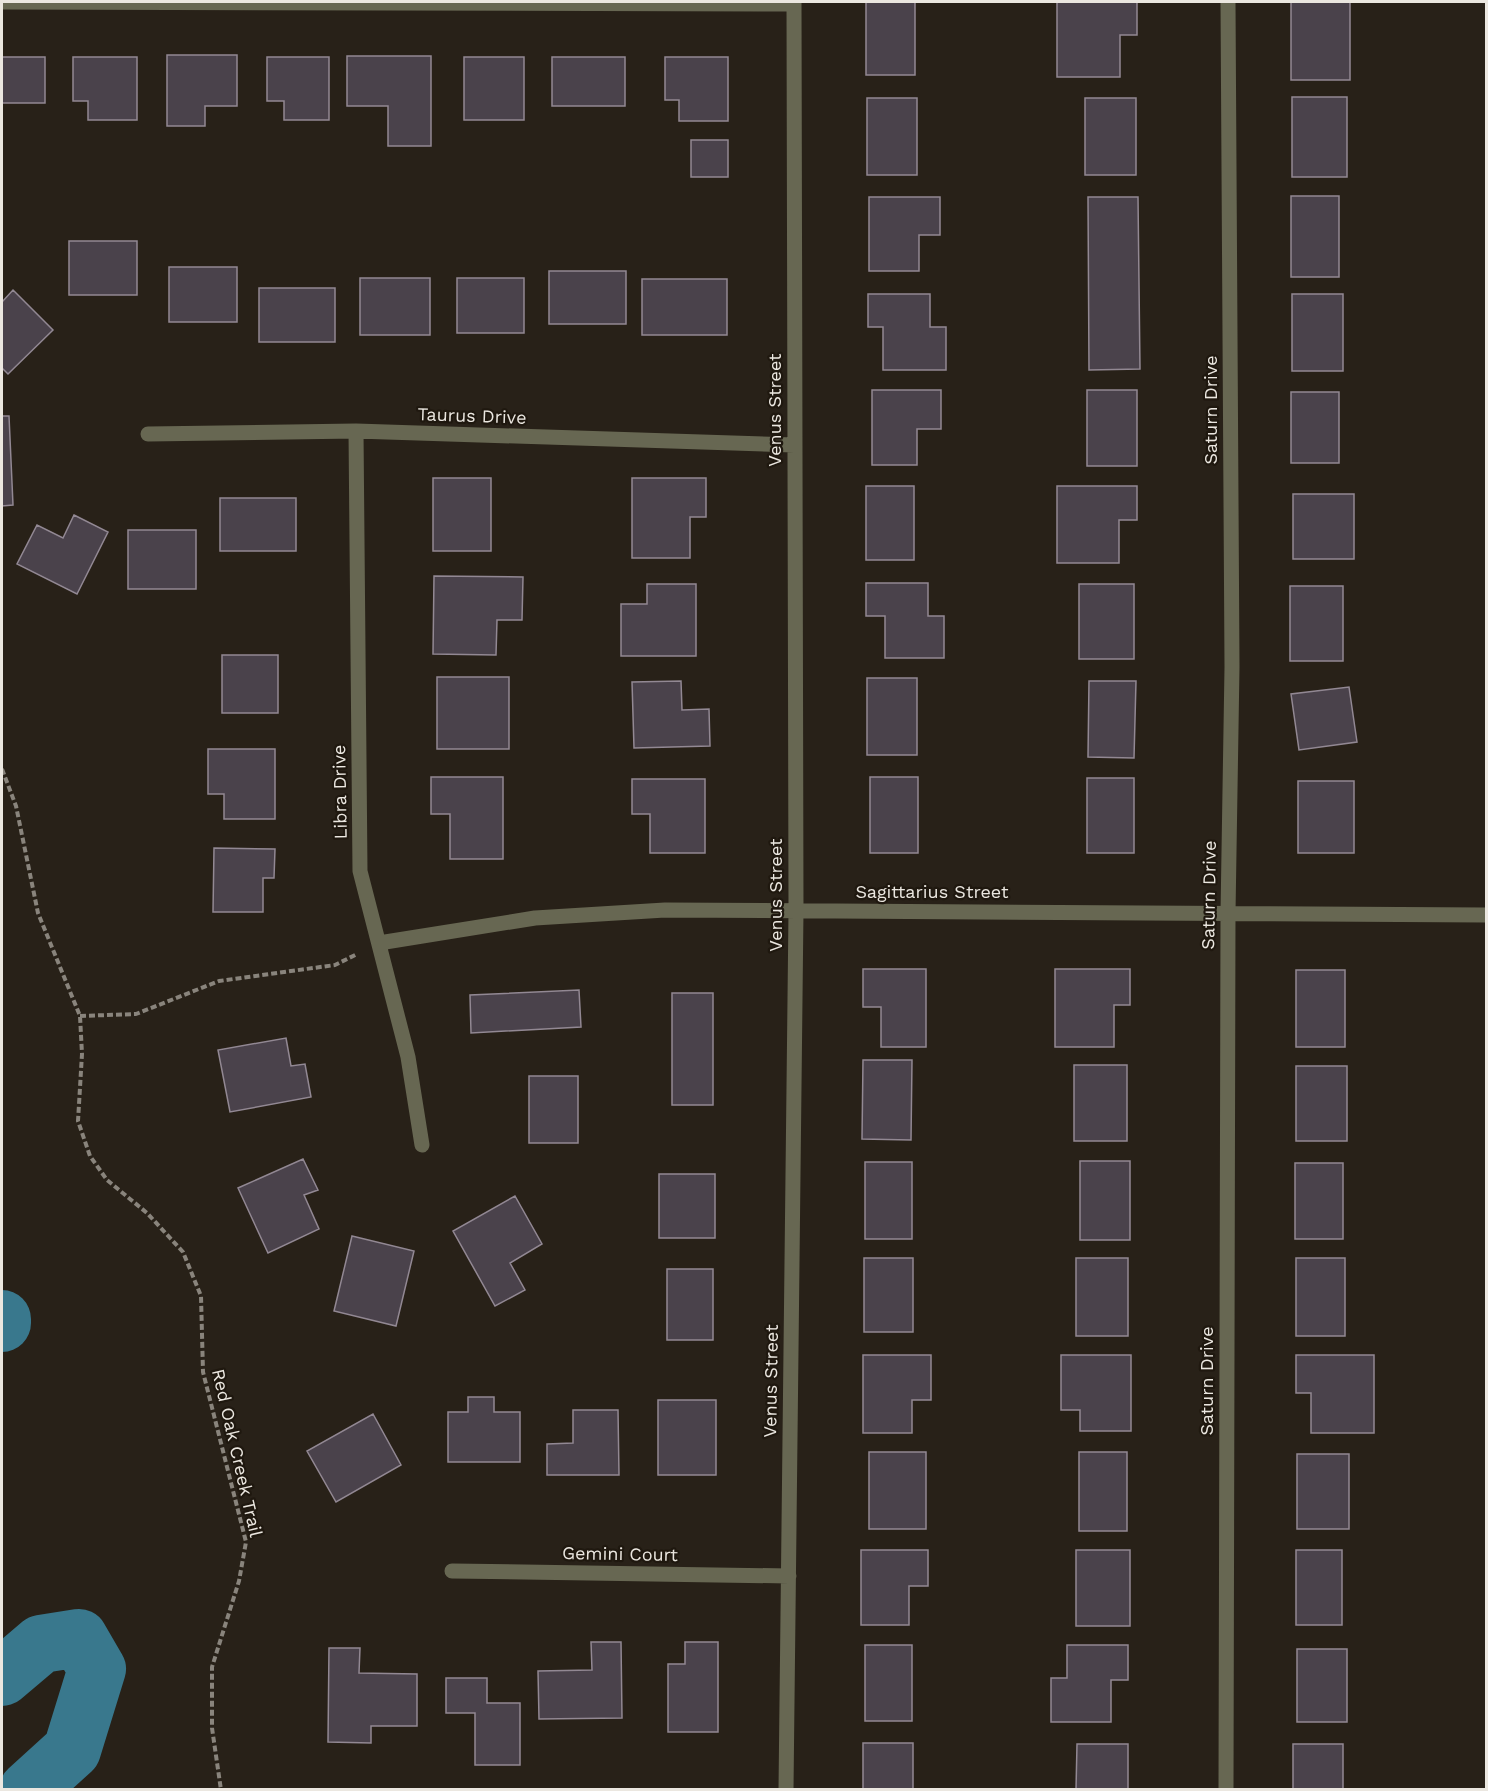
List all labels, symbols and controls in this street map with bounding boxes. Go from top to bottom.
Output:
street label: Venus Street [764,353,785,467]
street label: Saturn Drive [1200,355,1221,465]
street label: Taurus Drive [417,403,527,428]
street label: Libra Drive [328,745,351,839]
street label: Venus Street [765,838,786,952]
street label: Saturn Drive [1197,840,1220,950]
street label: Sagittarius Street [855,881,1009,902]
street label: Venus Street [759,1324,782,1438]
street label: Saturn Drive [1196,1326,1217,1436]
street label: Red Oak Creek Trail [208,1367,267,1539]
street label: Gemini Court [562,1542,679,1565]

